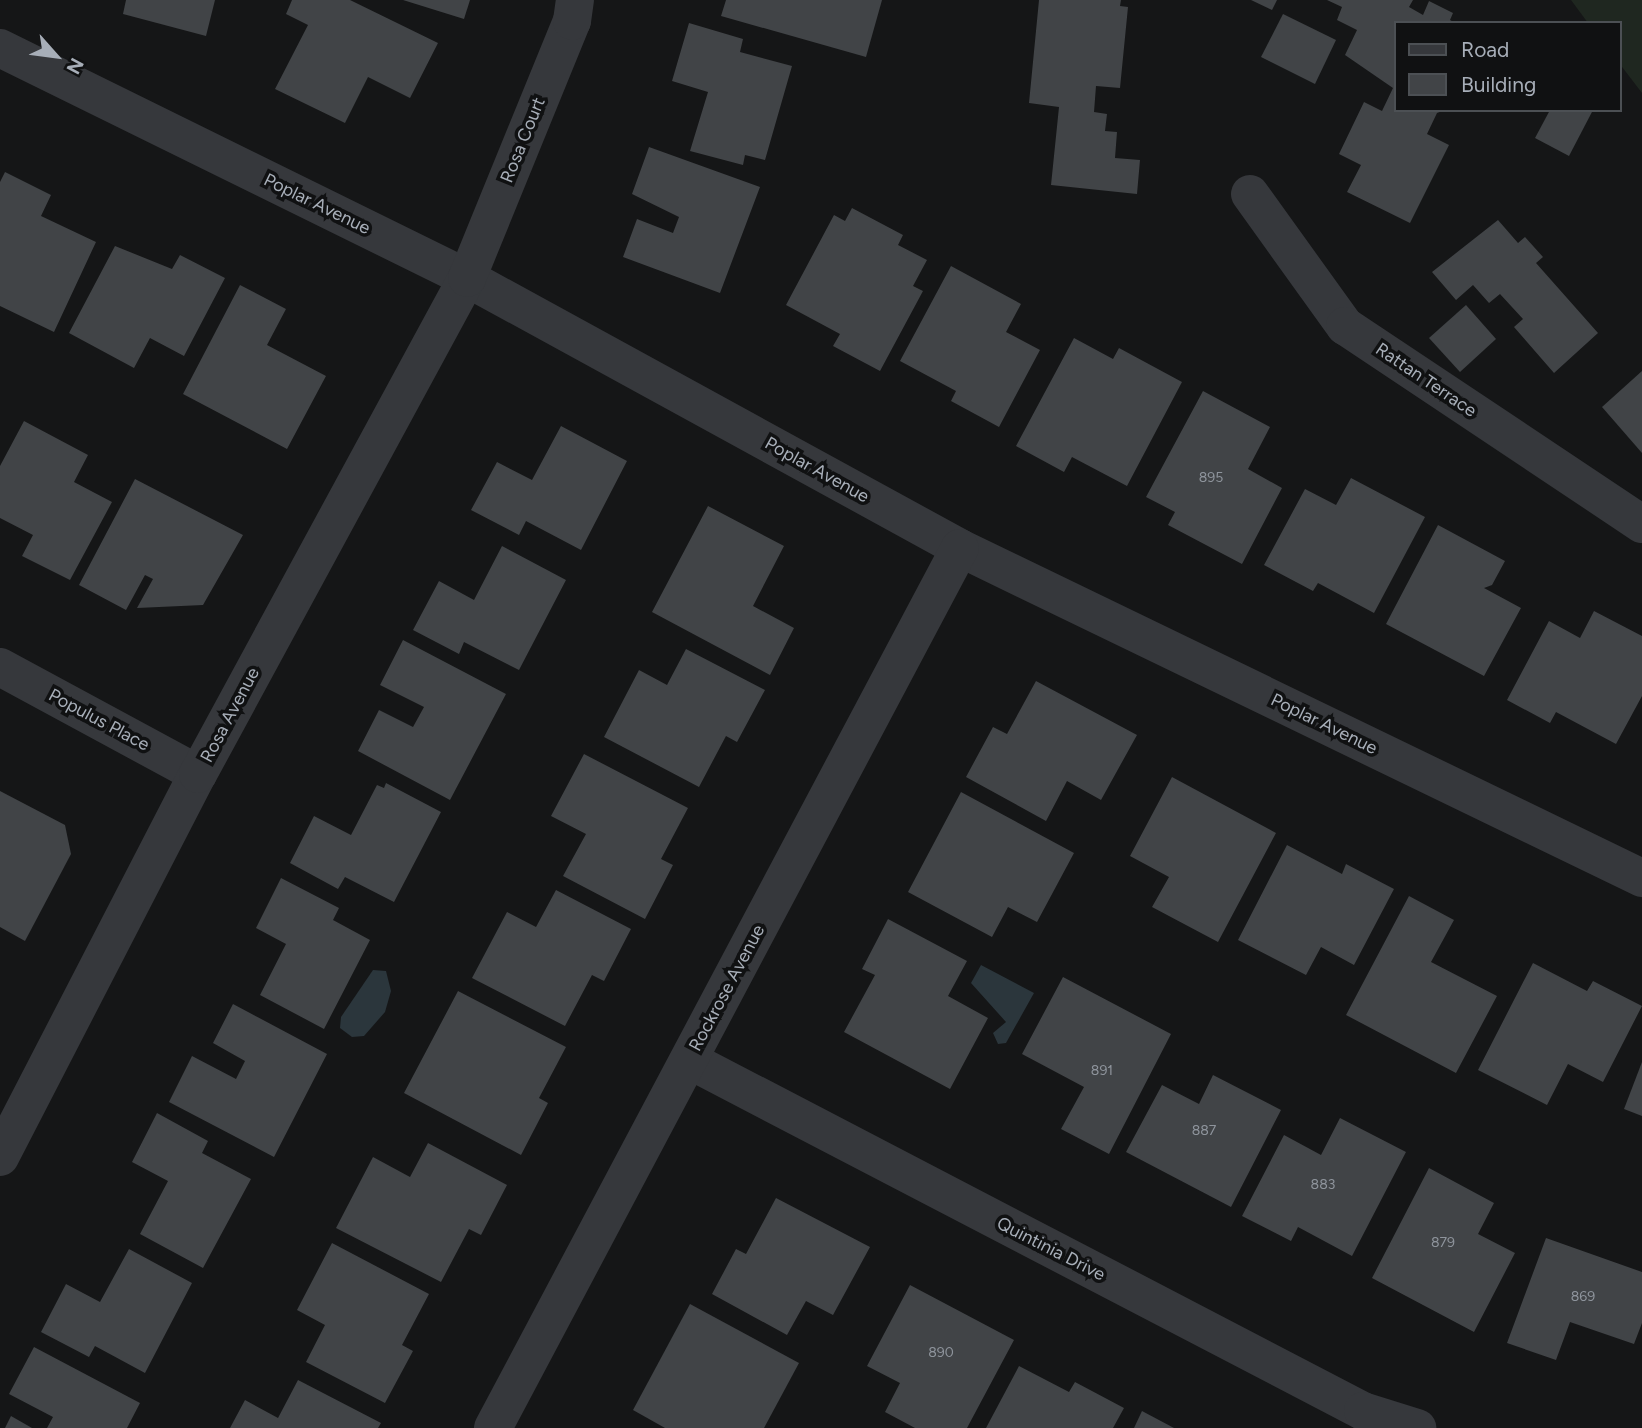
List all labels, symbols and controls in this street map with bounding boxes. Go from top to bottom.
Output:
north arrow [21,21,91,91]
legend [1394,21,1621,112]
text: Road [1461,37,1509,62]
text: N [61,54,89,78]
text: Building [1461,72,1536,97]
street label: Rosa Court [496,94,550,186]
street label: Poplar Avenue [260,169,374,239]
street label: Rattan Terrace [1371,338,1481,422]
street label: Poplar Avenue [761,432,873,508]
house number: 895 [1199,470,1223,486]
street label: Rosa Avenue [196,664,264,766]
street label: Populus Place [45,684,153,756]
street label: Poplar Avenue [1267,689,1381,759]
street label: Rockrose Avenue [685,921,769,1055]
house number: 891 [1091,1063,1113,1079]
house number: 887 [1192,1123,1216,1139]
house number: 883 [1311,1177,1335,1193]
street label: Quintinia Drive [993,1212,1109,1286]
house number: 879 [1431,1235,1455,1251]
house number: 869 [1571,1289,1595,1305]
house number: 890 [928,1345,954,1361]

